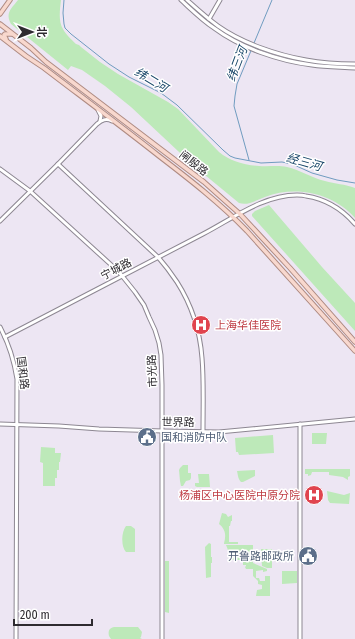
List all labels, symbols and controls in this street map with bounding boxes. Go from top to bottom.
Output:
north arrow [12,12,52,52]
text: 北 [35,27,48,38]
water label: 纬三河 [224,43,251,83]
water label: 纬二河 [132,65,172,96]
street label: 闸殷路 [177,148,211,179]
water label: 经三河 [285,150,325,174]
street label: 宁城路 [99,256,134,283]
hospital icon: 上海华佳医院 [190,314,212,336]
place label: 上海华佳医院 [215,319,281,332]
street label: 市光路 [145,354,160,388]
street label: 国和路 [14,356,31,390]
street label: 世界路 [161,416,195,429]
public building icon: 国和消防中队 [136,426,158,448]
place label: 国和消防中队 [161,431,227,444]
hospital icon: 杨浦区中心医院中原分院 [303,484,325,506]
place label: 杨浦区中心医院中原分院 [179,489,300,502]
public building icon: 开鲁路邮政所 [297,545,319,567]
place label: 开鲁路邮政所 [228,550,294,563]
scale bar [14,601,92,627]
text: 200 m [20,608,50,622]

